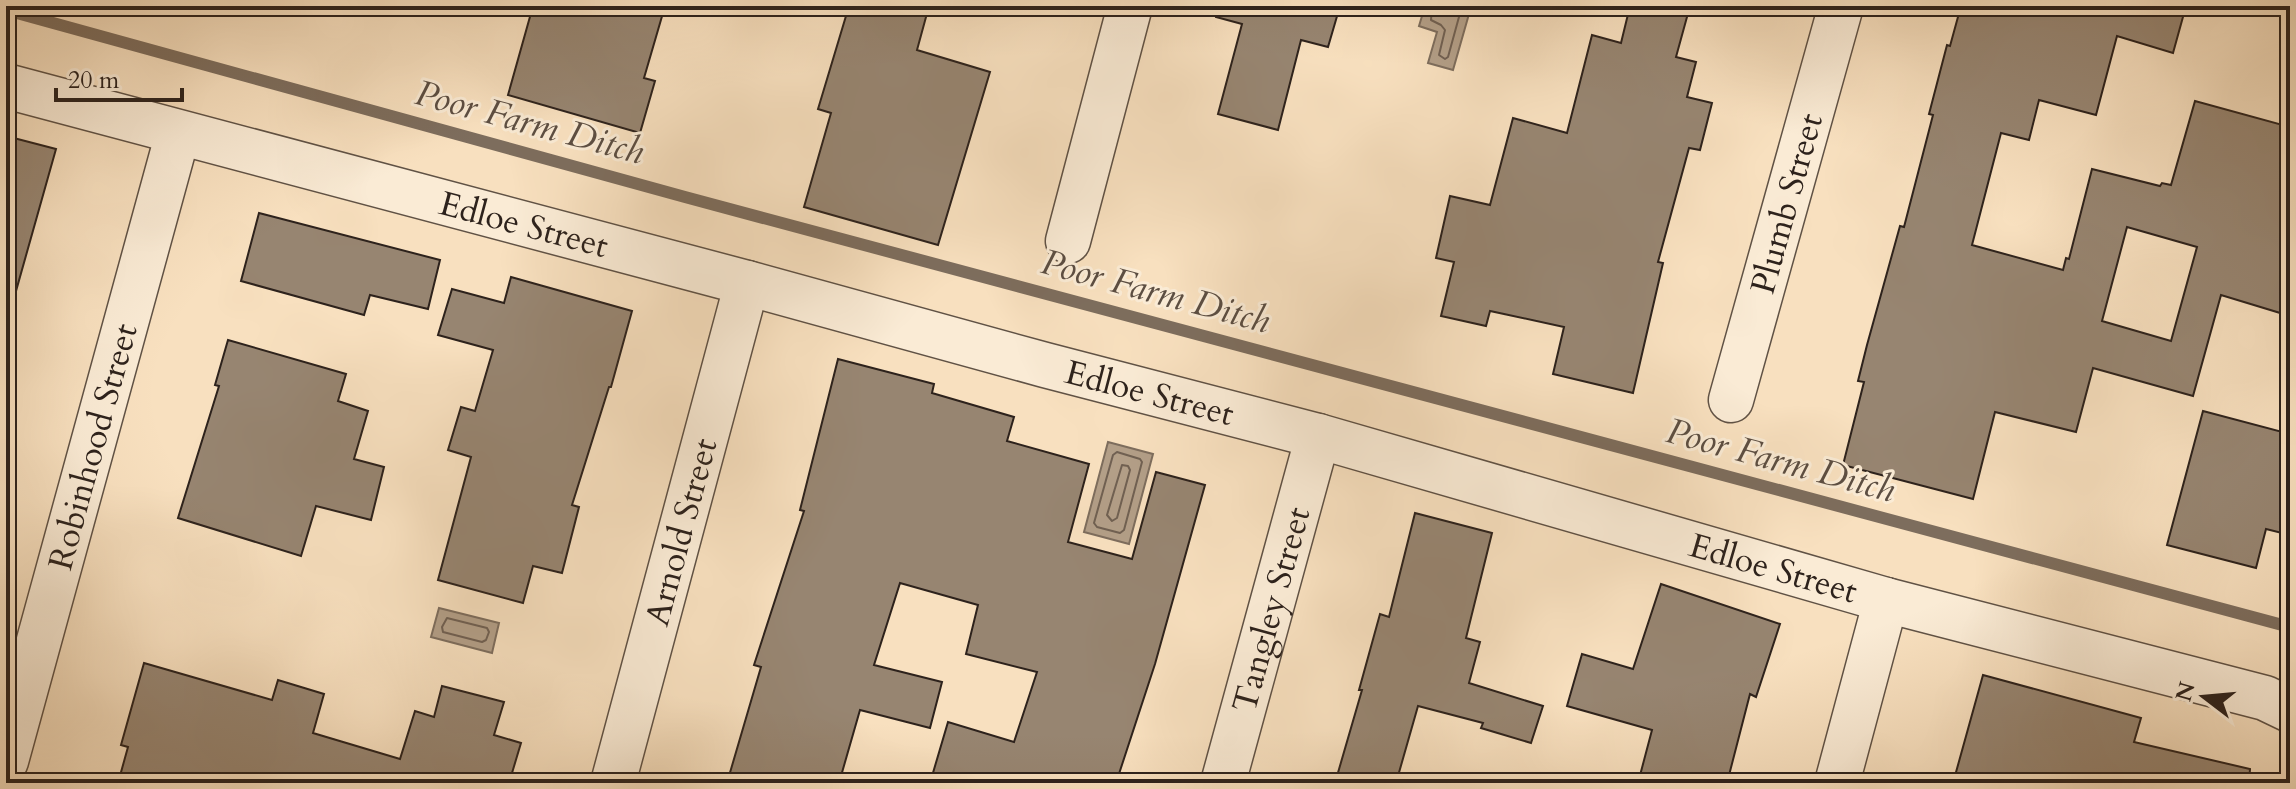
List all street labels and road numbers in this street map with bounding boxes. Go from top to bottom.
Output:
street label: Plumb Street [1740,108,1834,299]
street label: Edloe Street [434,180,613,269]
street label: Robinhood Street [37,318,149,575]
street label: Edloe Street [1060,349,1239,437]
street label: Arnold Street [634,433,728,631]
street label: Tangley Street [1221,502,1322,718]
street label: Edloe Street [1684,522,1863,615]

